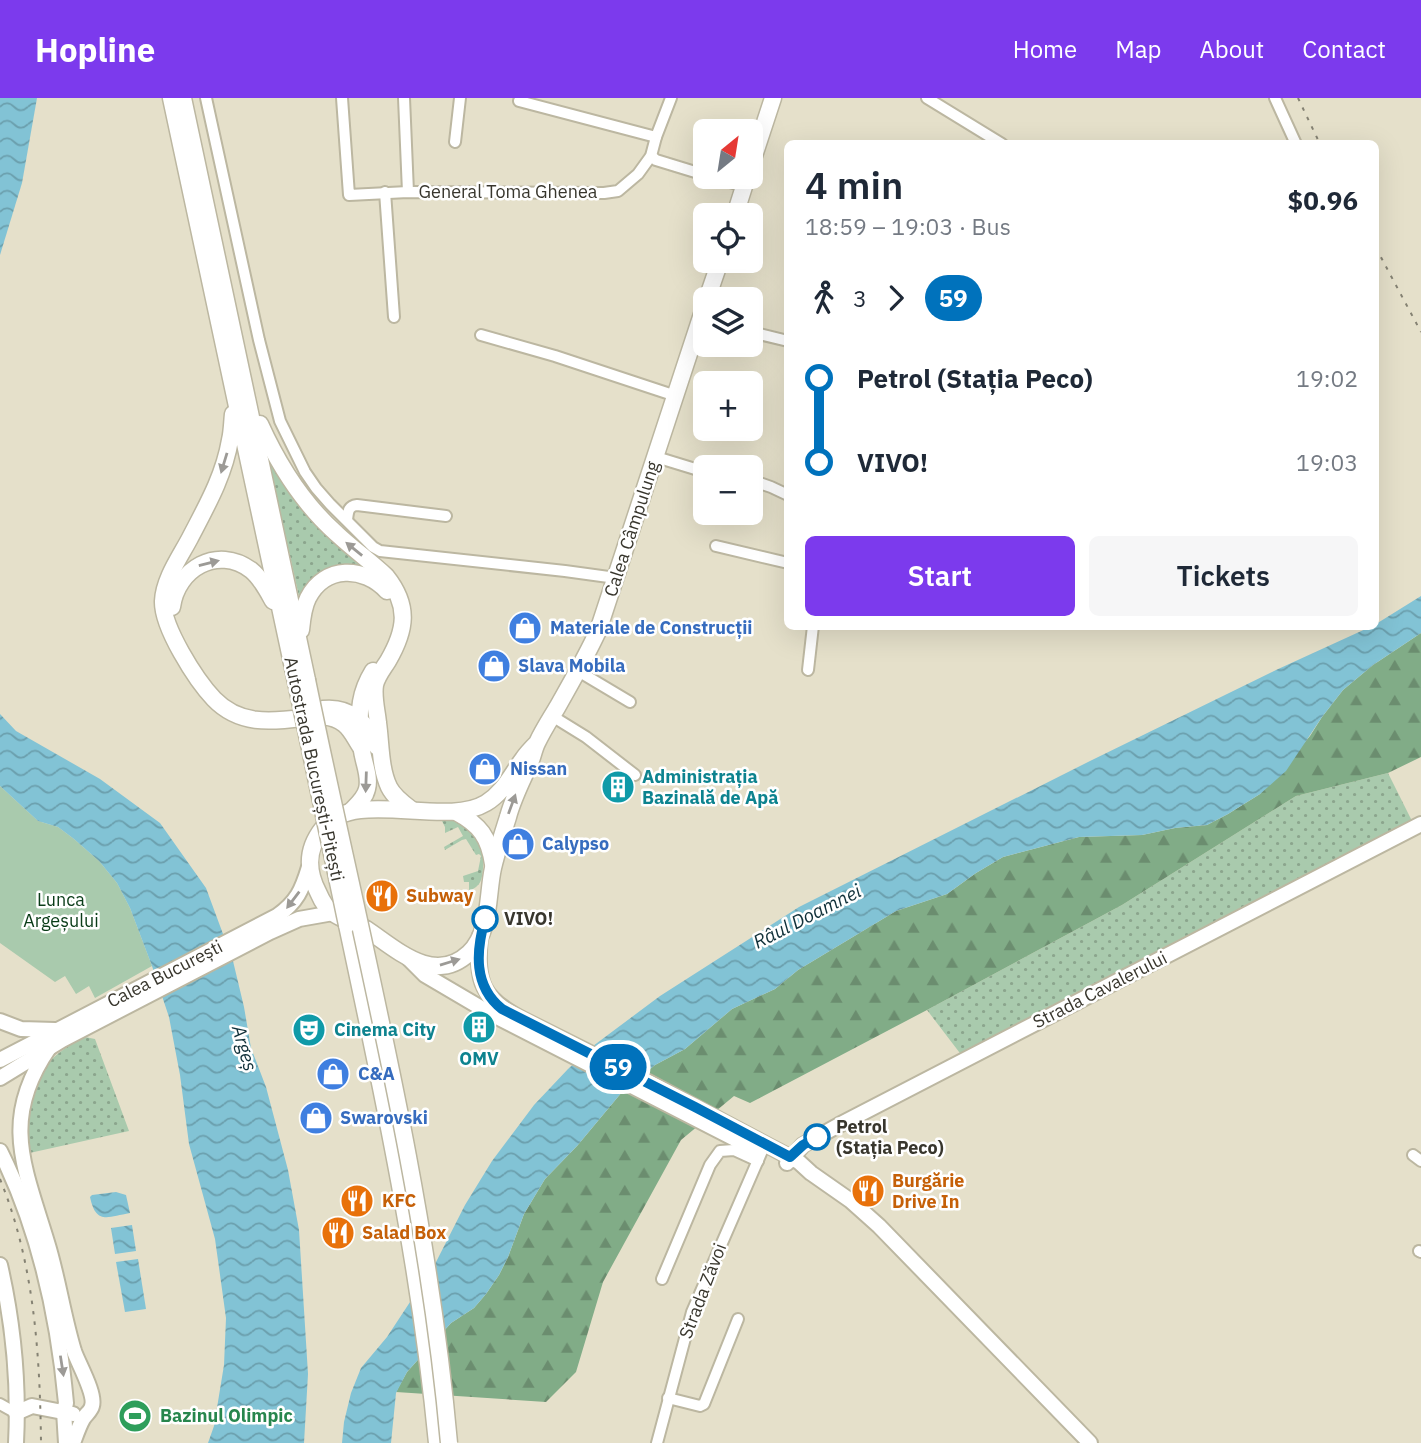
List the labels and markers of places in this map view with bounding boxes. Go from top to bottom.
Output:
shop icon: Materiale de Construcții [506,609,544,647]
place label: Materiale de Construcții [550,616,753,639]
shop icon: Slava Mobila [475,647,513,685]
place label: Slava Mobila [518,654,625,677]
shop icon: Nissan [466,750,504,788]
place label: Nissan [510,757,567,780]
place label: Administrația Bazinală de Apă [642,765,778,809]
building icon: Administrația Bazinală de Apă [599,768,637,806]
shop icon: Calypso [499,825,537,863]
place label: Calypso [542,832,609,855]
restaurant icon: Subway [363,877,401,915]
place label: Subway [406,884,474,907]
marker: VIVO! [472,906,498,932]
place label: VIVO! [504,907,553,930]
building icon: OMV [460,1008,498,1046]
theatre icon: Cinema City [290,1011,328,1049]
place label: Cinema City [334,1018,436,1041]
place label: OMV [459,1047,499,1070]
shop icon: C&A [314,1055,352,1093]
place label: C&A [358,1062,395,1085]
shop icon: Swarovski [297,1099,335,1137]
place label: Swarovski [340,1106,428,1129]
place label: Petrol (Stația Peco) [836,1115,944,1159]
marker: Petrol (Stația Peco) [804,1124,830,1150]
place label: Burgărie Drive In [892,1169,964,1213]
restaurant icon: Burgărie Drive In [849,1172,887,1210]
restaurant icon: KFC [338,1182,376,1220]
place label: KFC [382,1189,417,1212]
restaurant icon: Salad Box [319,1214,357,1252]
place label: Salad Box [362,1221,446,1244]
sports icon: Bazinul Olimpic [116,1397,154,1435]
place label: Bazinul Olimpic [160,1404,293,1427]

